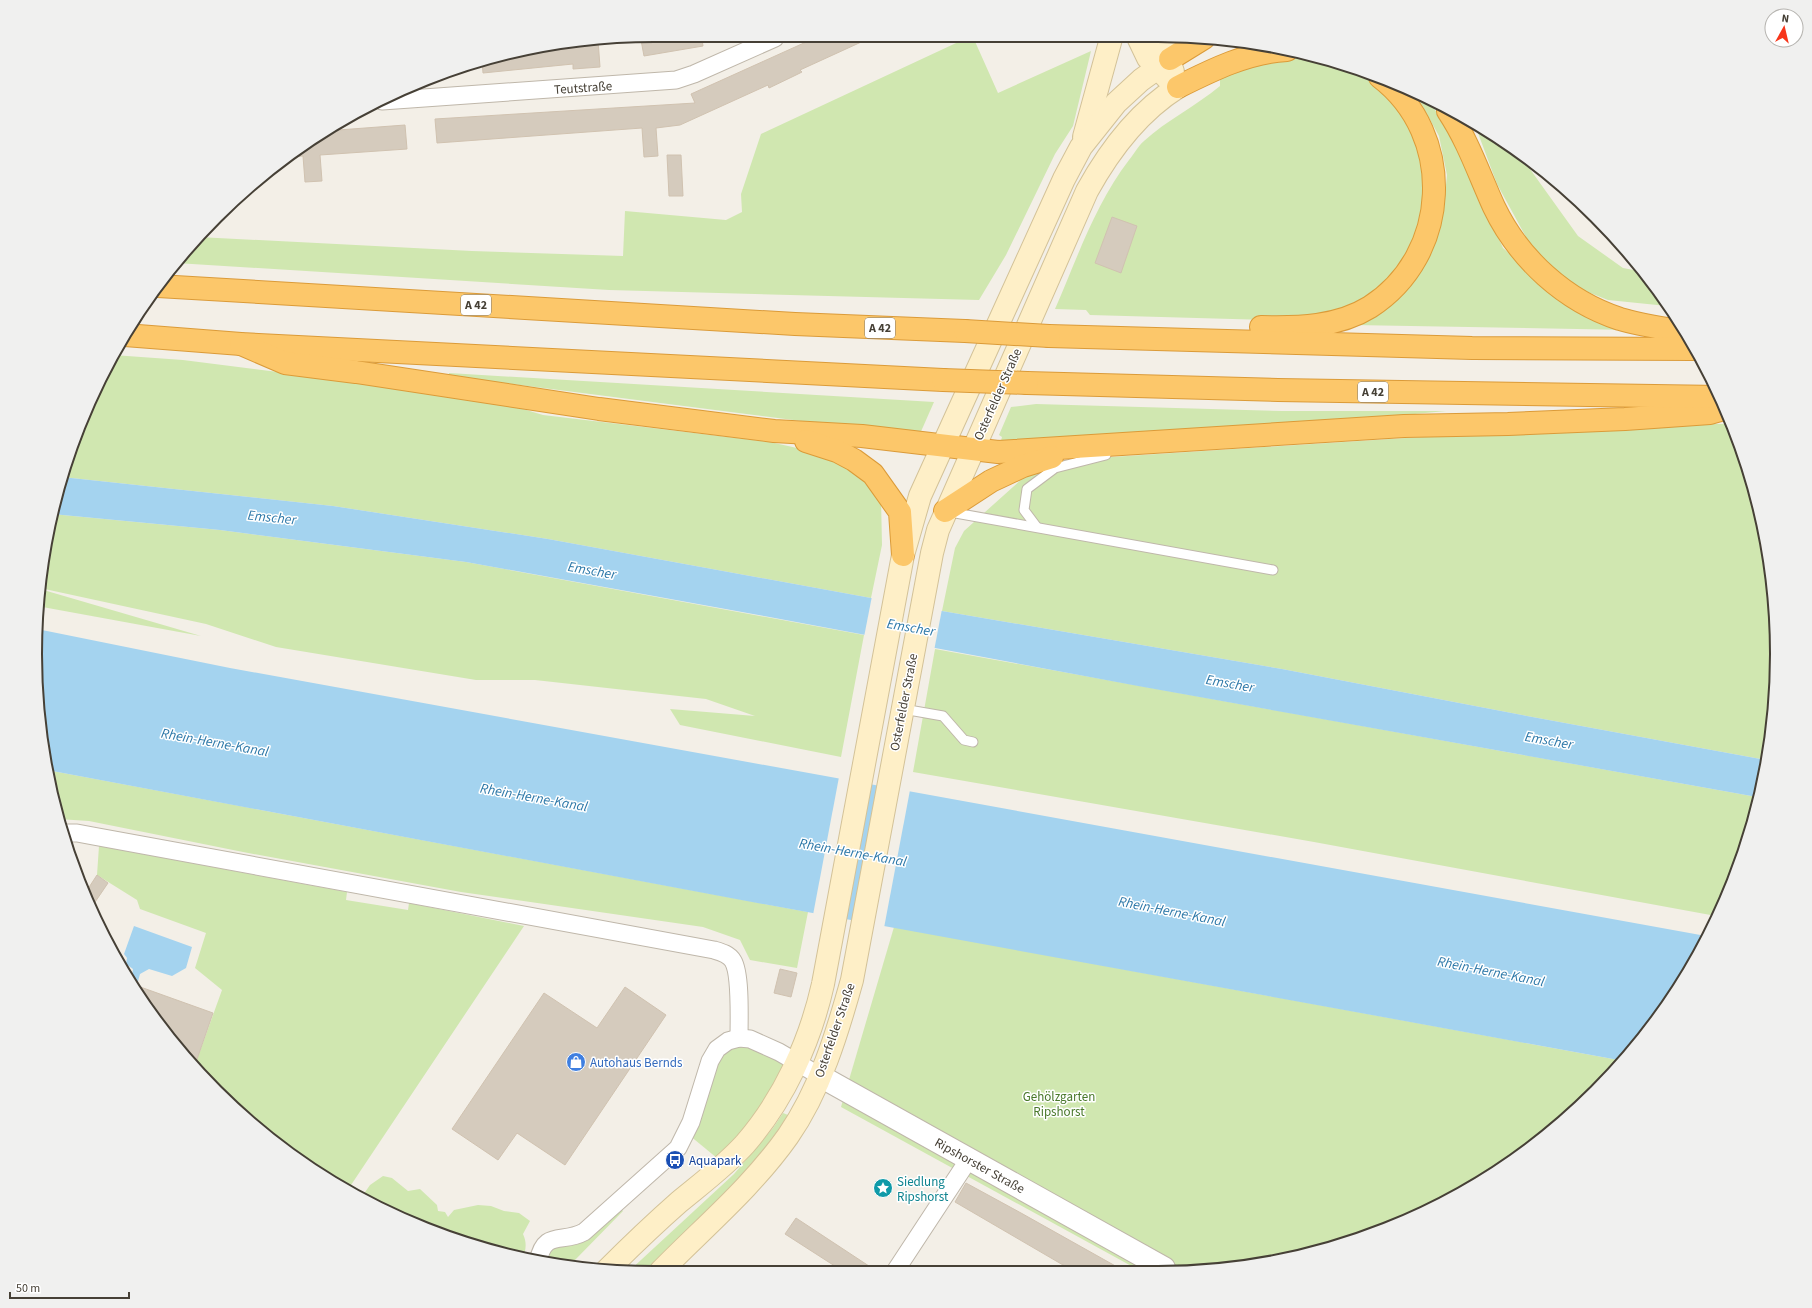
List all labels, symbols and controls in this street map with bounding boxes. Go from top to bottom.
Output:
north arrow [1764,8,1804,48]
text: N [1781,11,1790,27]
street label: Teutstraße [553,77,613,99]
road number: A 42 [461,295,491,315]
road number: A 42 [865,318,895,338]
street label: Osterfelder Straße [970,346,1026,443]
road number: A 42 [1358,382,1388,402]
water label: Emscher [247,506,298,531]
water label: Emscher [566,557,619,585]
water label: Emscher [885,614,938,642]
street label: Osterfelder Straße [886,652,922,752]
water label: Emscher [1204,670,1257,698]
water label: Rhein-Herne-Kanal [160,724,271,762]
water label: Emscher [1523,727,1576,755]
water label: Rhein-Herne-Kanal [479,779,590,817]
water label: Rhein-Herne-Kanal [798,834,909,872]
water label: Rhein-Herne-Kanal [1116,892,1228,932]
water label: Rhein-Herne-Kanal [1435,952,1547,992]
street label: Osterfelder Straße [810,981,860,1080]
shop icon: Autohaus Bernds [565,1051,587,1073]
place label: Autohaus Bernds [590,1054,683,1072]
park label: Gehölzgarten Ripshorst [1023,1088,1095,1121]
street label: Ripshorster Straße [931,1134,1028,1198]
bus stop icon: Aquapark [664,1149,686,1171]
place label: Aquapark [689,1152,742,1170]
place label: Siedlung Ripshorst [897,1173,949,1206]
place icon: Siedlung Ripshorst [872,1177,894,1199]
scale bar [10,1274,129,1300]
text: 50 m [16,1280,40,1297]

